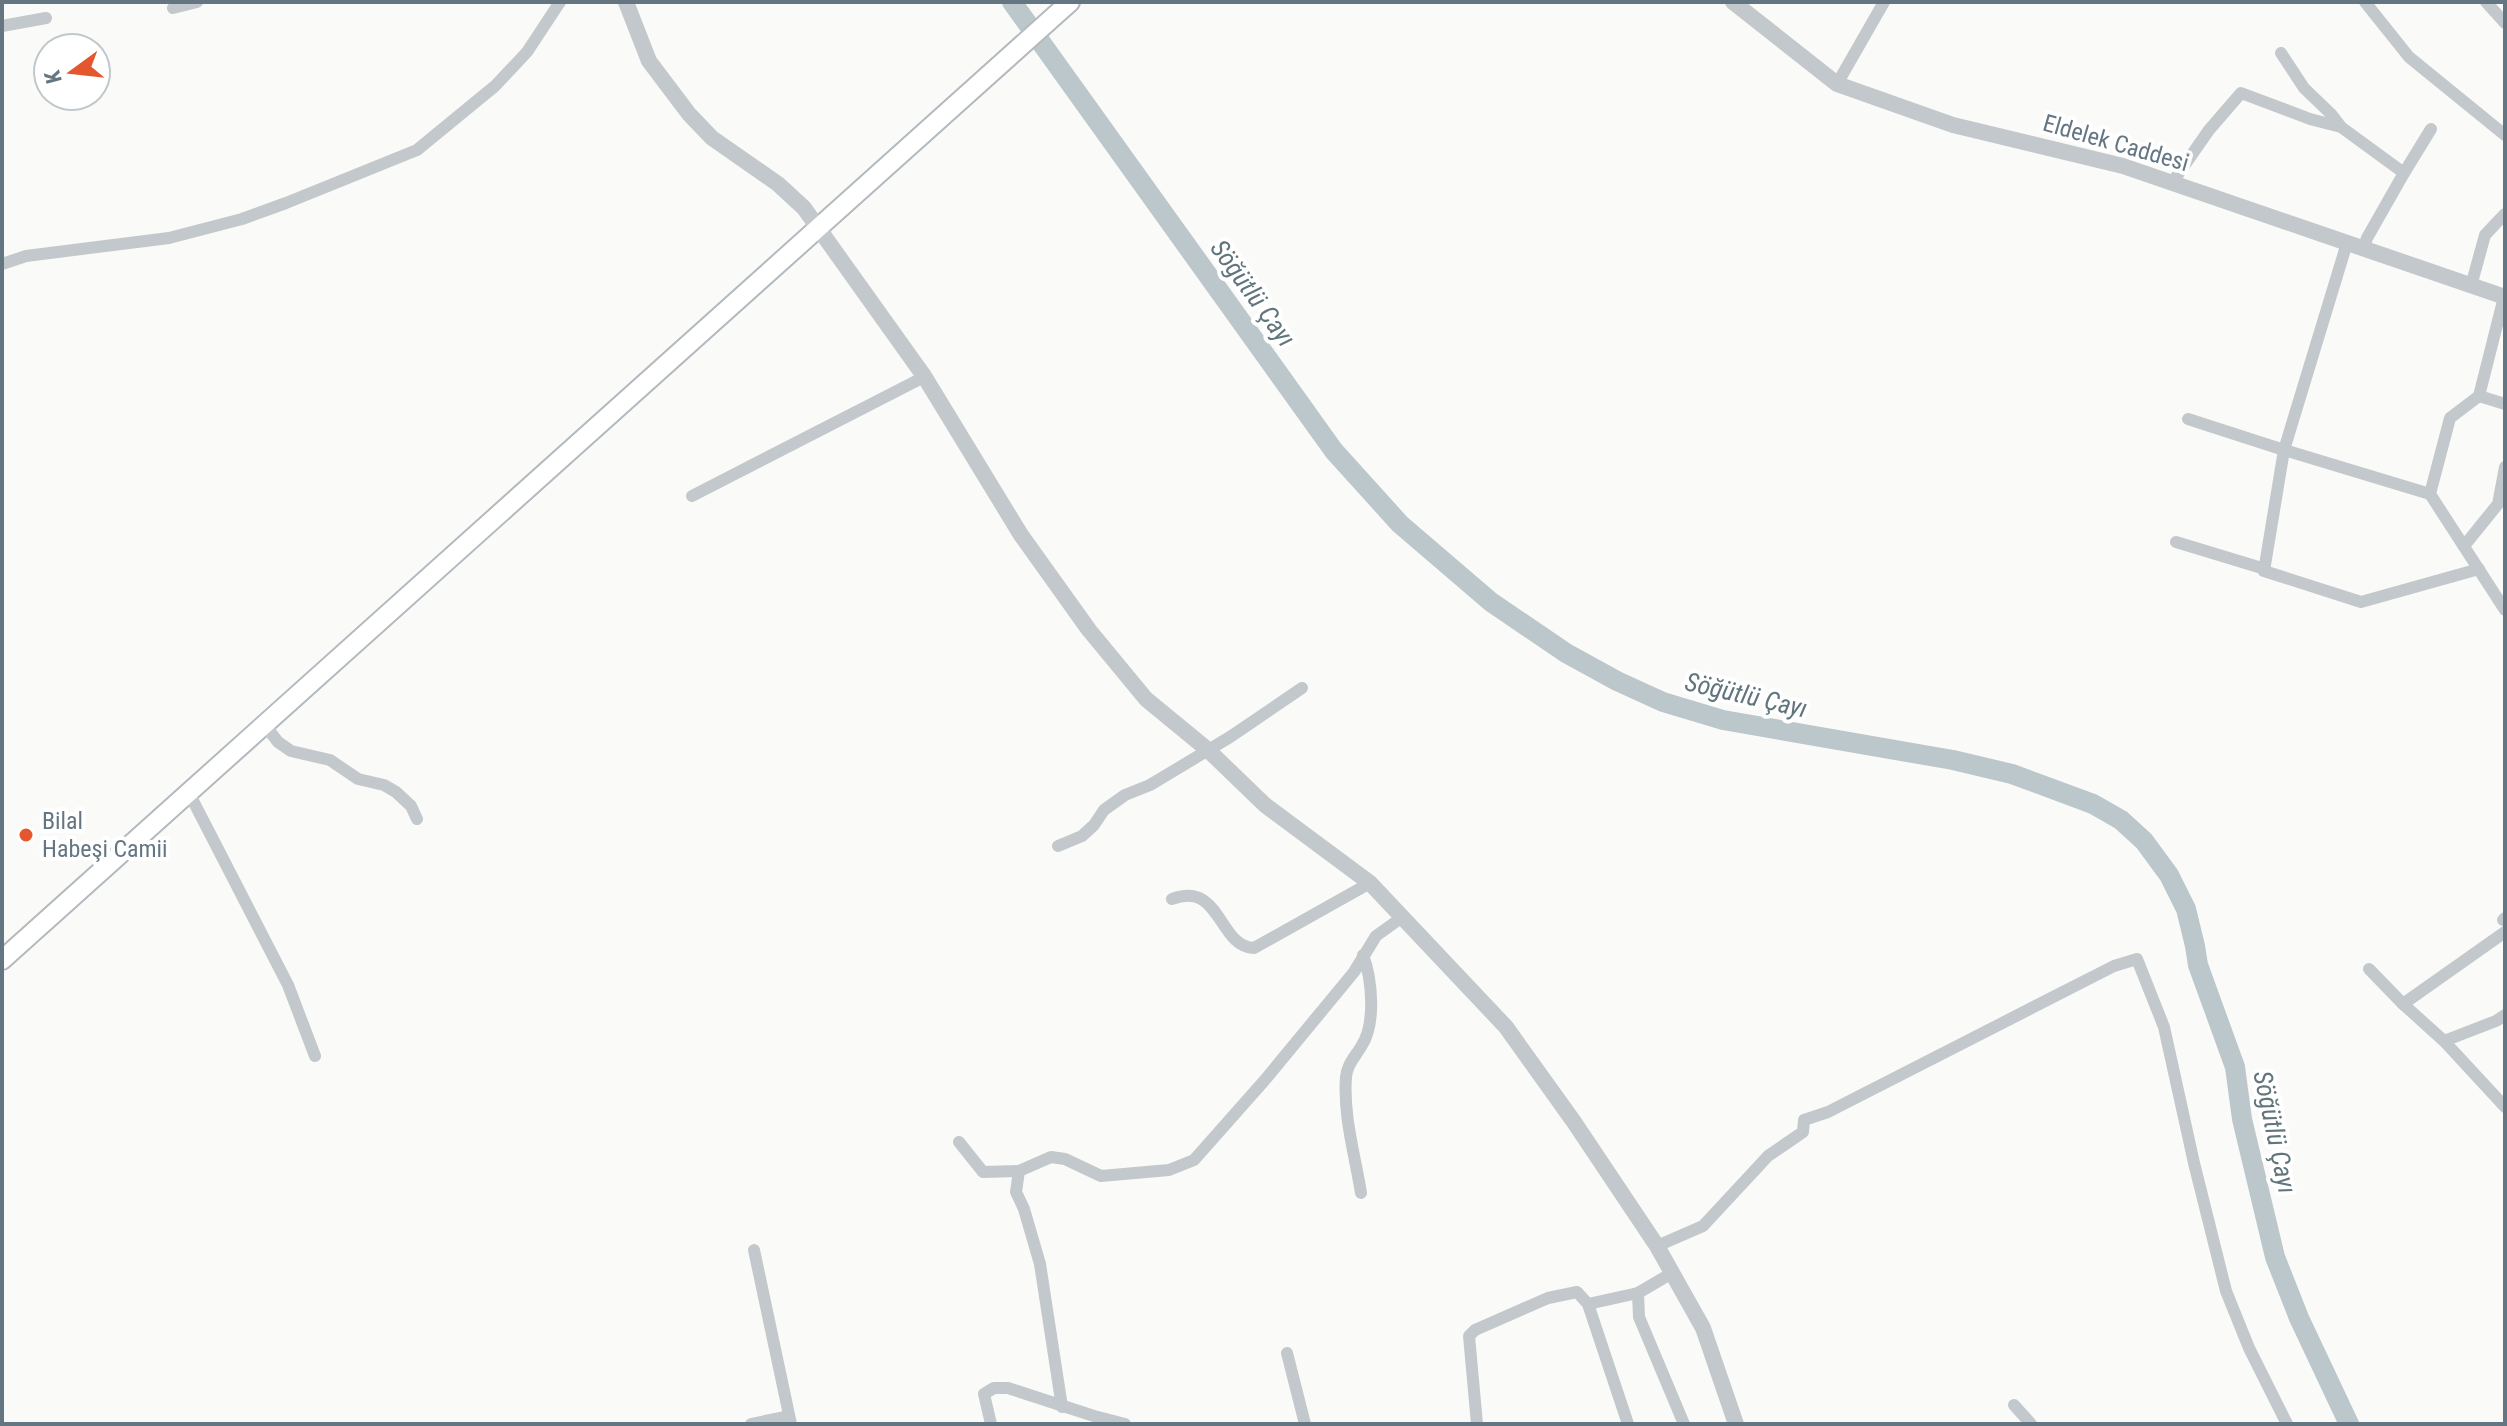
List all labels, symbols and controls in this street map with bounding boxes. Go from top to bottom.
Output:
north arrow [32,32,112,112]
text: K [39,67,67,86]
street label: Eldelek Caddesi [2040,109,2192,177]
water label: Söğütlü Çayı [1204,234,1302,352]
water label: Söğütlü Çayı [1682,666,1810,724]
place label: Bilal Habeşi Camii [42,807,168,863]
marker: Bilal Habeşi Camii [17,826,35,844]
water label: Söğütlü Çayı [2247,1068,2303,1196]

